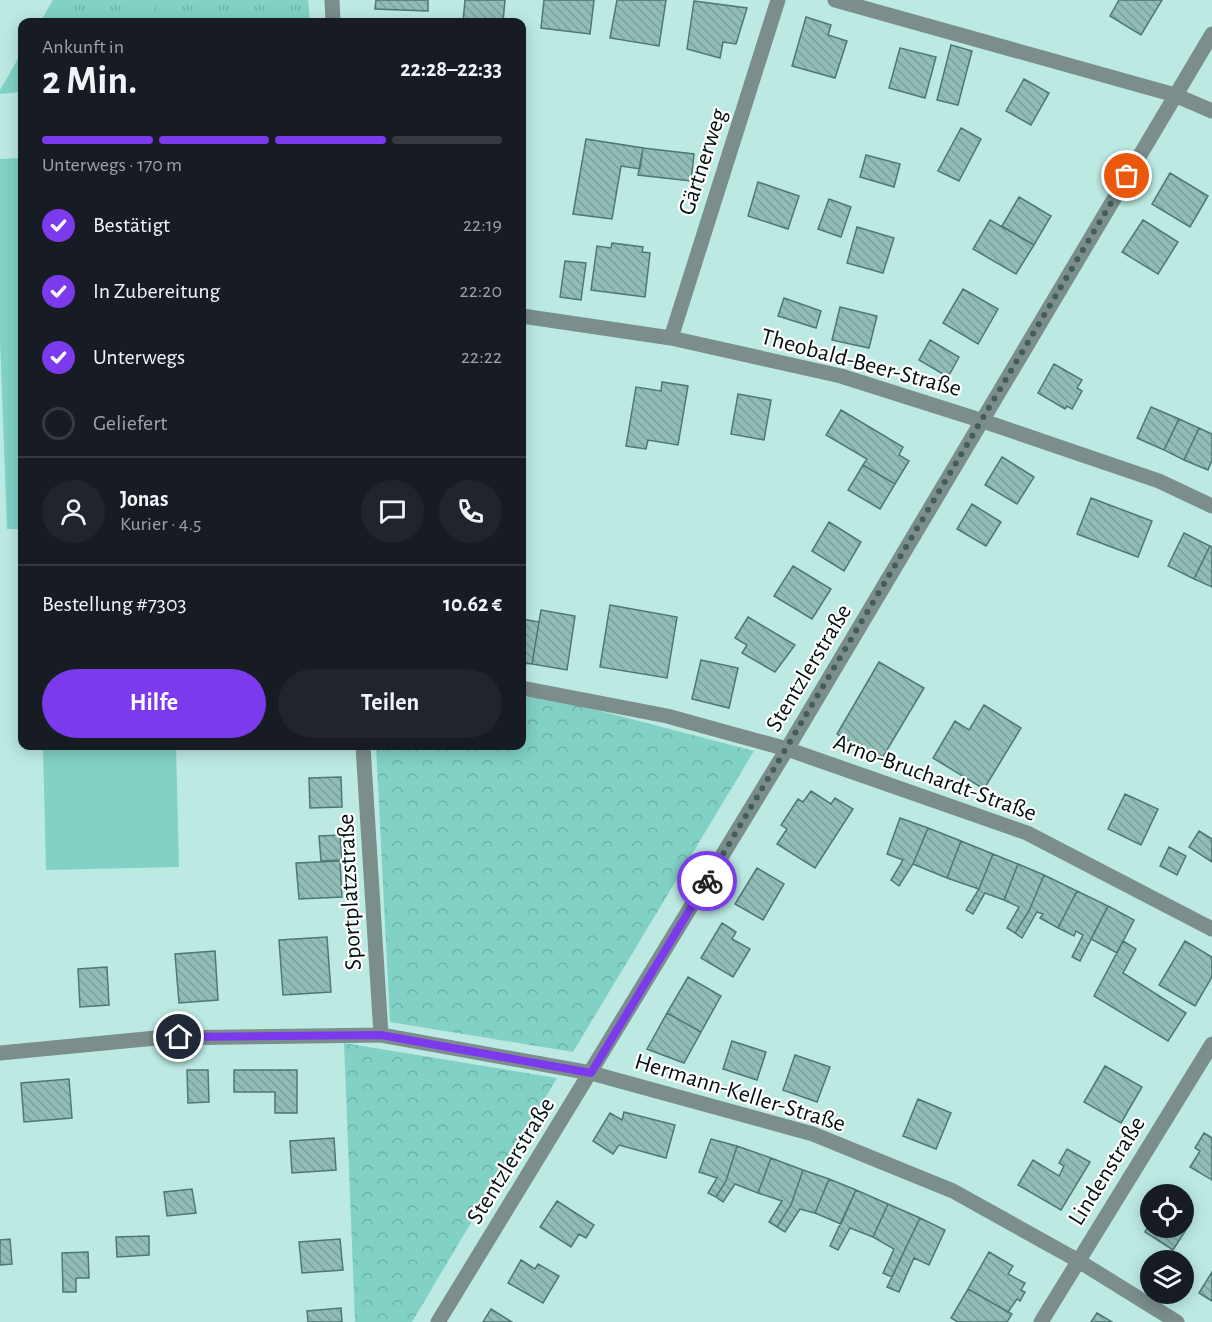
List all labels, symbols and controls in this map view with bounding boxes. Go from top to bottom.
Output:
text: Ankunft in [42,37,124,57]
text: 22:28–22:33 [400,58,502,80]
text: 2 Min. [42,62,137,101]
street label: Gärtnerweg [675,106,732,218]
pin [1101,150,1152,201]
text: Unterwegs · 170 m [42,155,182,175]
icon: bag [1110,159,1143,192]
icon: check [42,209,75,242]
text: Bestätigt [93,214,170,236]
text: 22:19 [463,215,502,235]
icon: check [42,275,75,308]
text: In Zubereitung [93,280,220,302]
text: 22:20 [460,281,502,301]
street label: Theobald-Beer-Straße [758,325,964,401]
icon: check [42,341,75,374]
text: Unterwegs [93,346,185,368]
text: 22:22 [461,347,502,367]
text: Geliefert [93,412,167,434]
button: person [42,480,105,543]
button: chat [361,480,424,543]
button: phone [439,480,502,543]
text: Jonas [120,488,168,510]
text: Kurier · 4.5 [120,514,201,534]
text: Bestellung #7303 [42,593,187,615]
text: 10.62 € [443,593,502,615]
street label: Stentzlerstraße [762,600,856,736]
button: Hilfe [42,669,266,738]
button: Teilen [278,669,502,738]
street label: Arno-Bruchardt-Straße [830,730,1040,826]
street label: Sportplatzstraße [334,813,366,971]
courier [677,851,737,911]
icon: bike [691,865,724,898]
pin [153,1011,204,1062]
icon: home [162,1020,195,1053]
street label: Hermann-Keller-Straße [632,1050,848,1136]
street label: Stentzlerstraße [463,1094,559,1228]
street label: Lindenstraße [1064,1112,1150,1230]
map controls [1140,1184,1194,1304]
button: locate [1140,1184,1194,1238]
button: layers [1140,1250,1194,1304]

